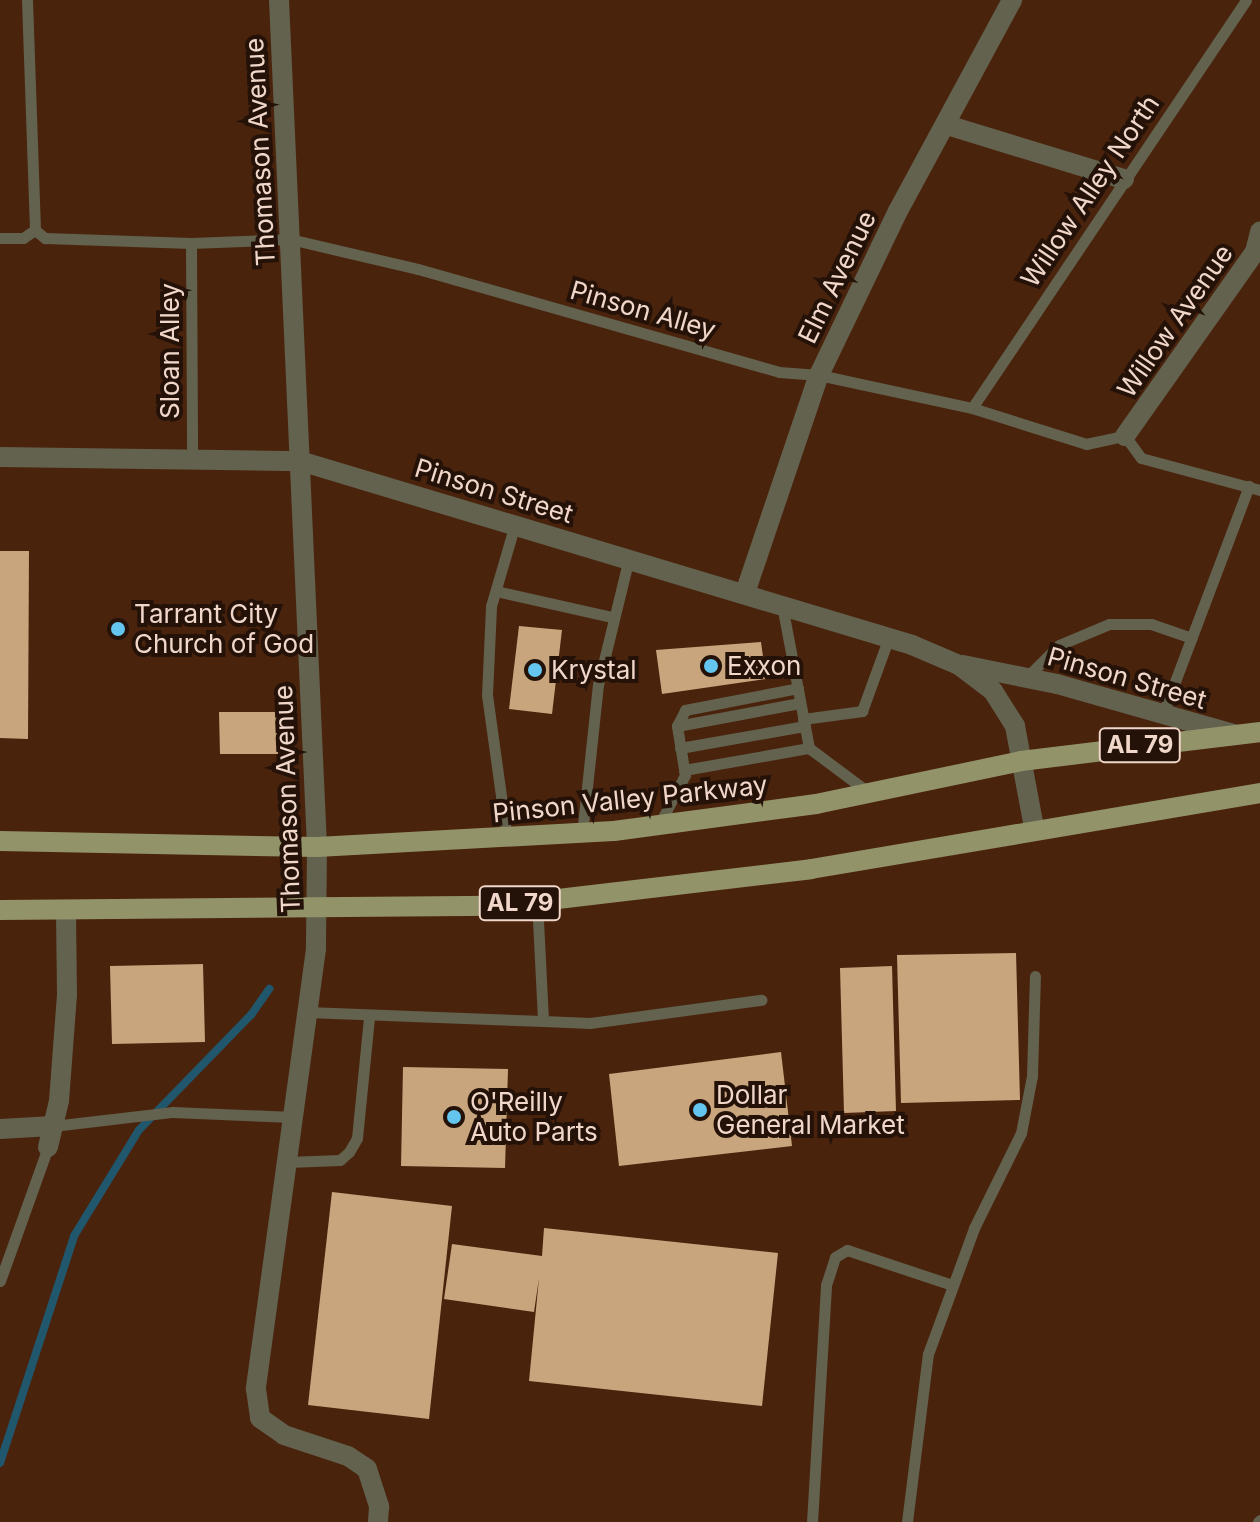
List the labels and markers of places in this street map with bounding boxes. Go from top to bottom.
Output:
place label: Tarrant City Church of God [134,598,314,660]
marker: Tarrant City Church of God [109,620,127,638]
place label: Exxon [727,650,801,682]
place label: Krystal [551,654,637,686]
marker: Exxon [702,657,720,675]
marker: Krystal [526,661,544,679]
place label: Dollar General Market [716,1079,905,1140]
place label: O'Reilly Auto Parts [470,1086,598,1148]
marker: Dollar General Market [691,1101,709,1119]
marker: O'Reilly Auto Parts [445,1108,463,1126]

